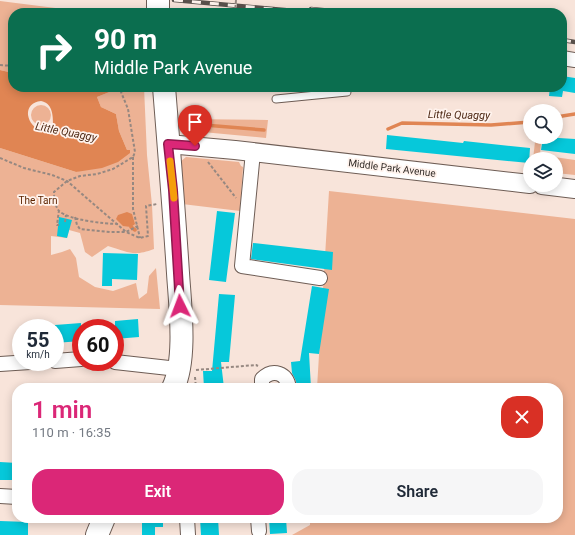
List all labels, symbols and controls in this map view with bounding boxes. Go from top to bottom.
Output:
text: 90 m [94,23,157,56]
icon: right [28,24,80,76]
text: Middle Park Avenue [94,57,252,78]
map controls [523,104,563,192]
button: search [523,104,563,144]
pin [178,105,212,146]
water label: Little Quaggy [428,108,491,122]
icon: arrive [184,111,206,133]
water label: Little Quaggy [34,120,99,145]
button: layers [523,152,563,192]
street label: Middle Park Avenue [348,157,436,179]
park label: The Tarn [19,195,57,206]
position arrow [159,285,201,327]
speed limit sign: 60 [72,319,124,371]
text: 55 [27,328,49,352]
text: km/h [26,349,50,360]
text: 1 min [32,396,92,424]
button: close [501,396,543,438]
text: 110 m · 16:35 [32,425,111,440]
button: Exit [32,469,284,515]
button: Share [292,469,543,515]

